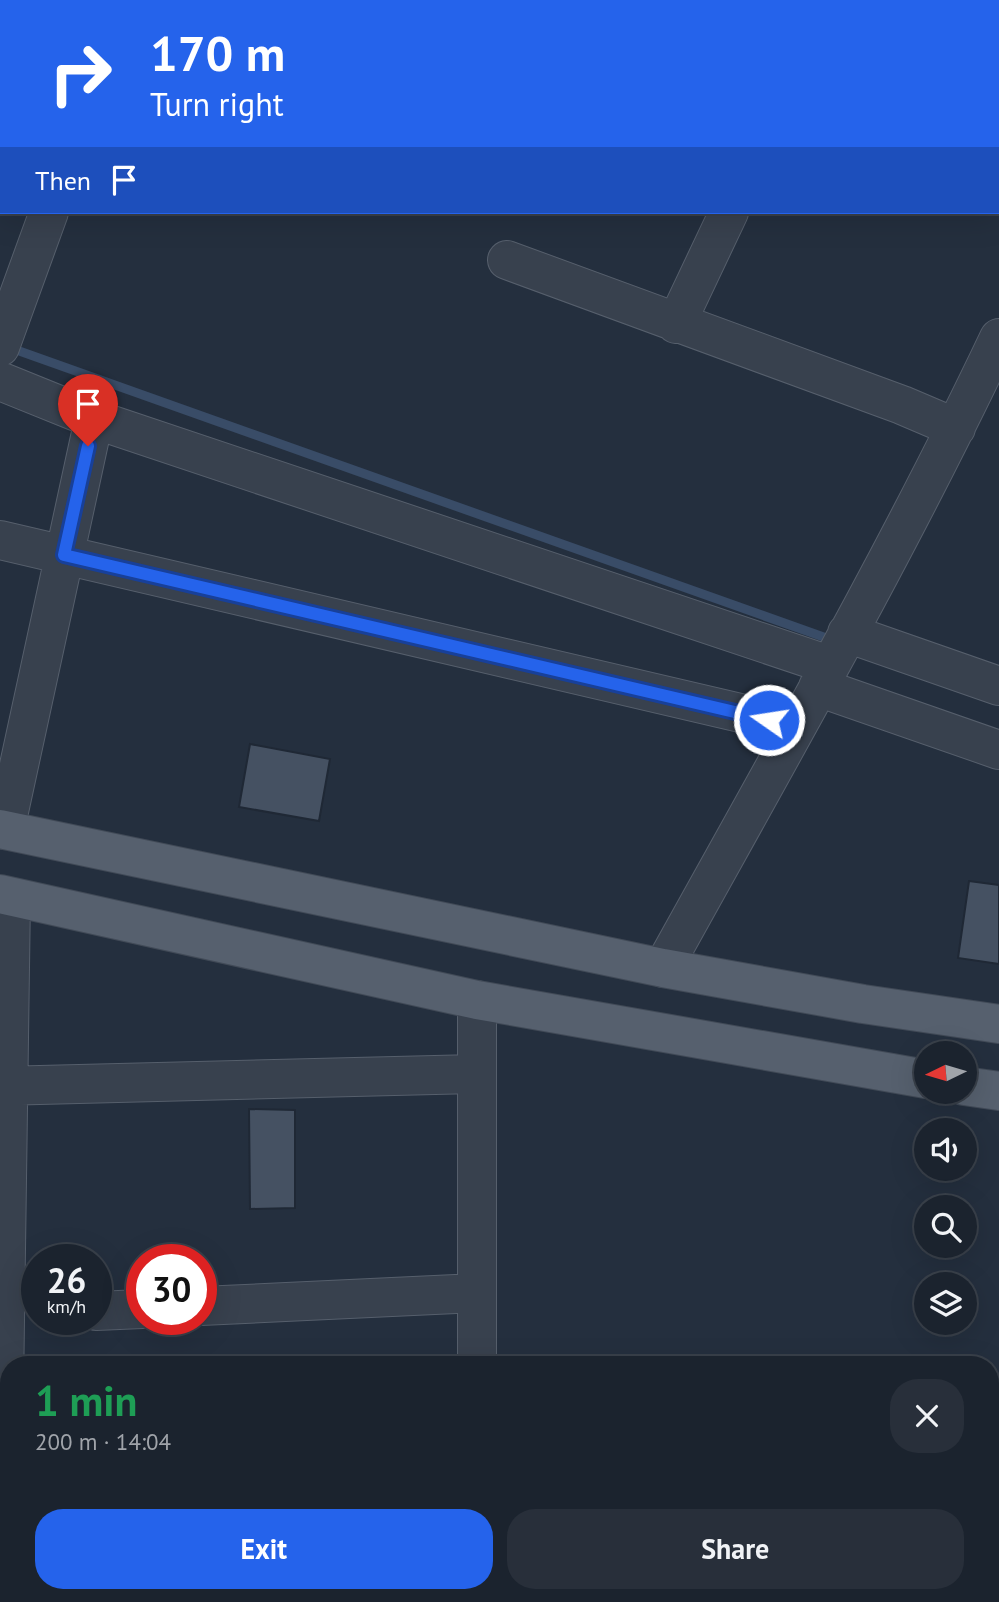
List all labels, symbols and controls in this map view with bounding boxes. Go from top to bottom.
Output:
text: 170 m [150,21,285,85]
icon: right [35,28,126,119]
text: Turn right [150,83,284,125]
icon: arrive [105,161,143,199]
text: Then [35,164,91,197]
pin [58,374,118,446]
icon: arrive [69,385,107,423]
position arrow [732,683,806,757]
north arrow [914,1041,976,1104]
map controls [914,1041,977,1335]
button: sound [914,1118,977,1181]
button: search [914,1195,977,1258]
speed limit sign: 30 [126,1244,217,1335]
text: 26 [47,1257,86,1303]
button: layers [914,1272,977,1335]
text: km/h [47,1295,86,1318]
text: 1 min [35,1373,137,1428]
button: close [890,1379,964,1453]
text: 200 m · 14:04 [35,1427,171,1456]
button: Exit [35,1509,493,1589]
button: Share [507,1509,964,1589]

